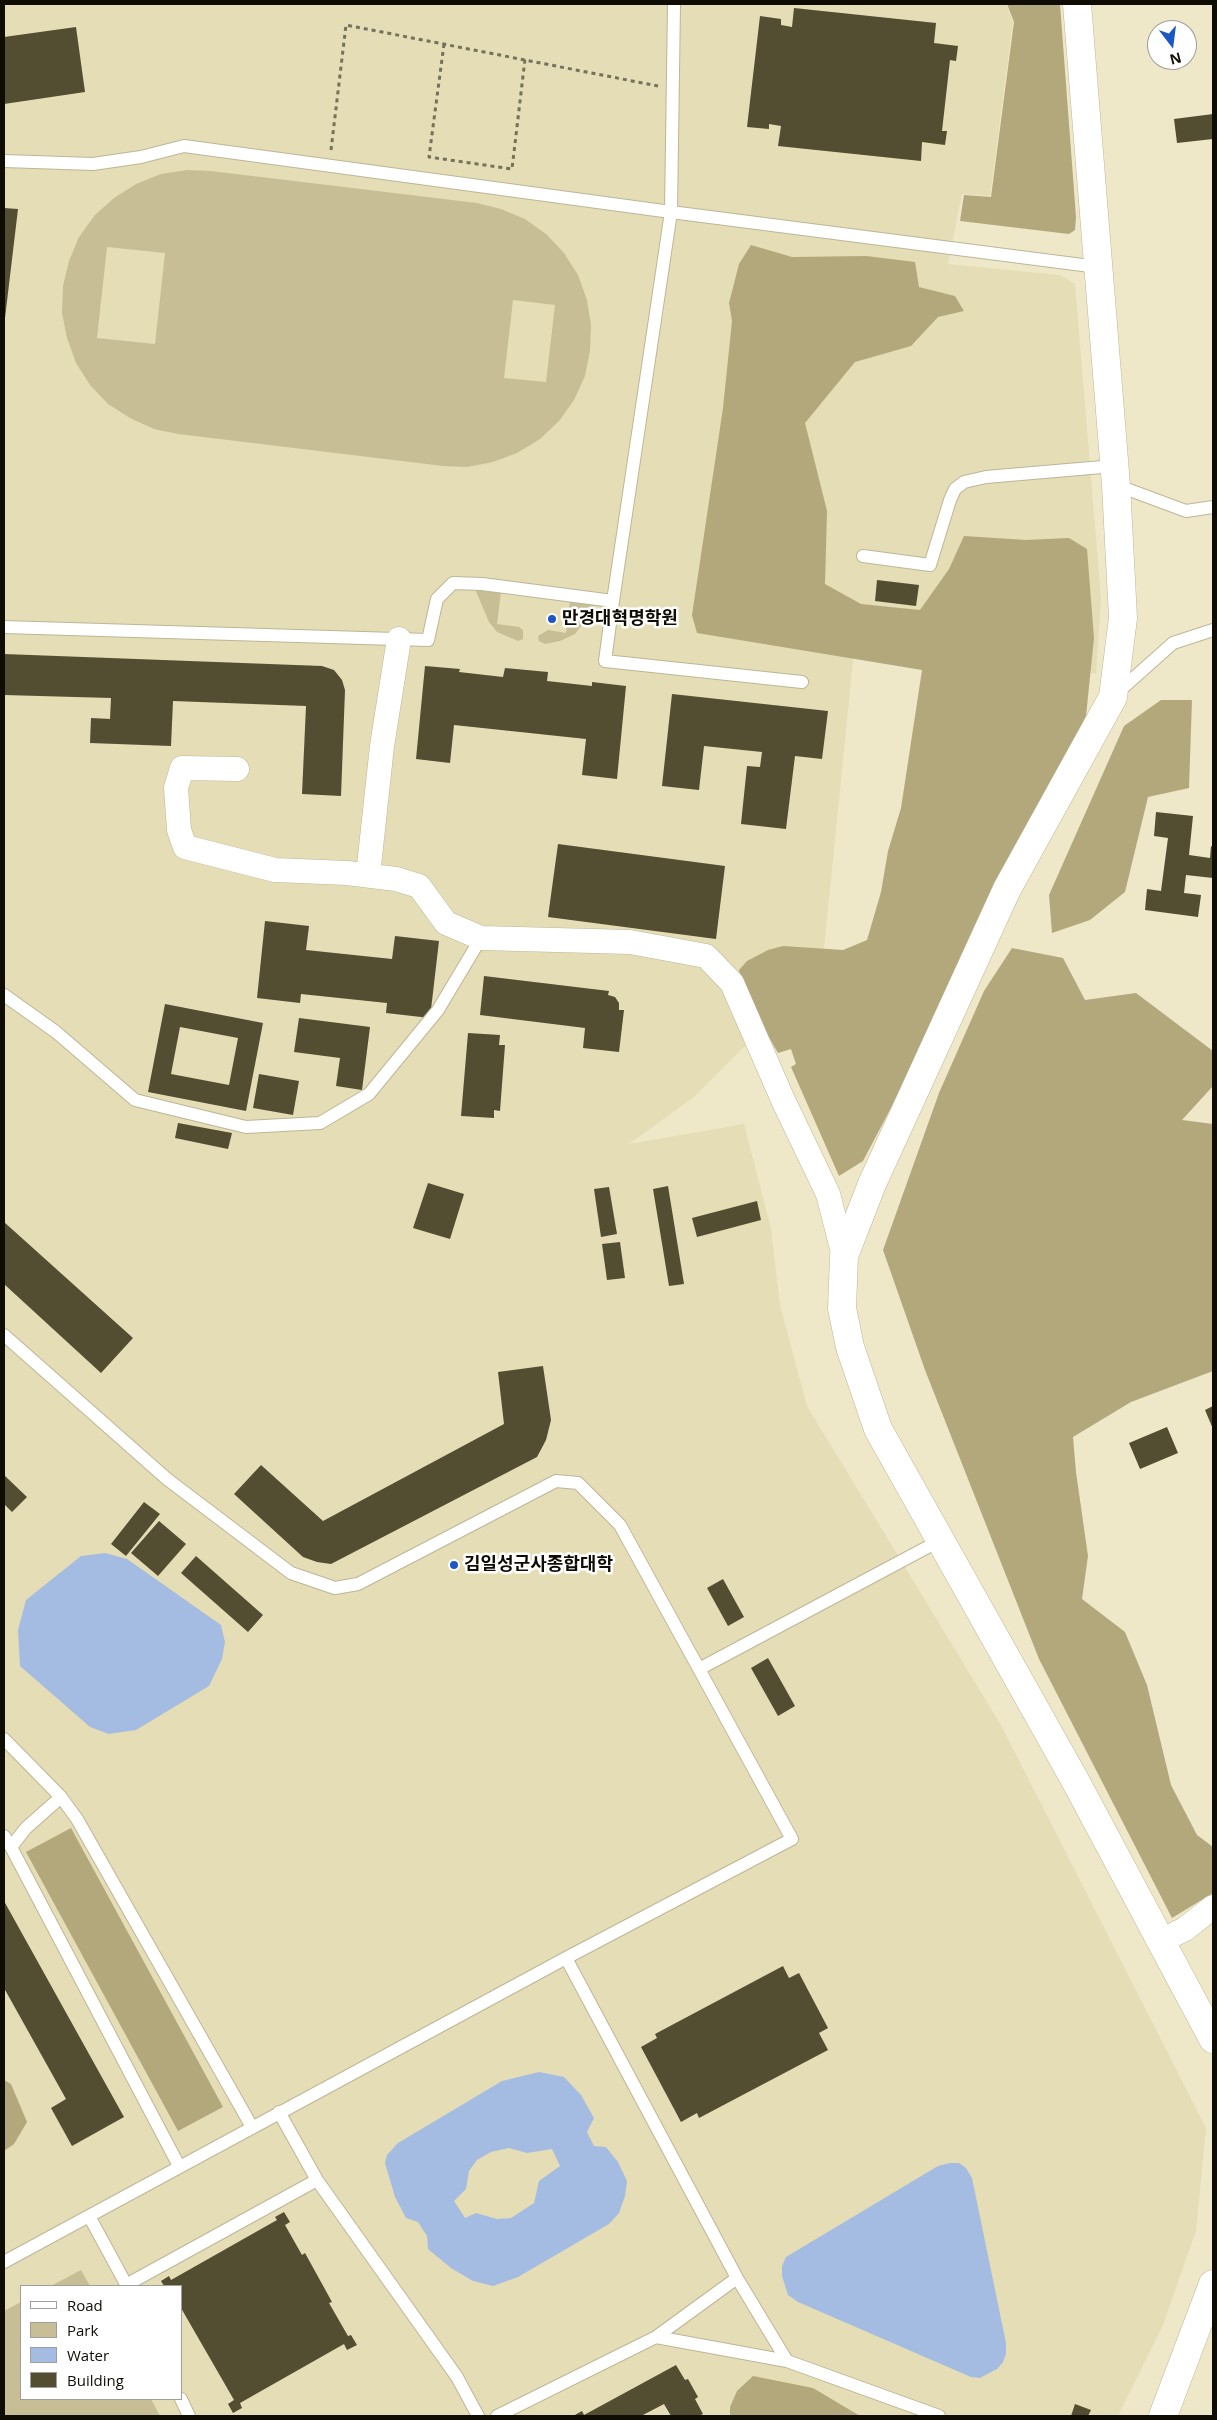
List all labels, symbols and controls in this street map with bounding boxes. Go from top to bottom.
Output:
north arrow [1147,20,1197,70]
text: N [1168,48,1184,70]
place label: 만경대혁명학원 [562,608,678,630]
marker: 만경대혁명학원 [546,613,558,625]
place label: 김일성군사종합대학 [464,1554,613,1576]
marker: 김일성군사종합대학 [448,1559,460,1571]
legend [20,2285,182,2400]
text: Road [67,2295,103,2315]
text: Park [67,2320,98,2340]
text: Water [67,2345,109,2365]
text: Building [67,2370,124,2390]

